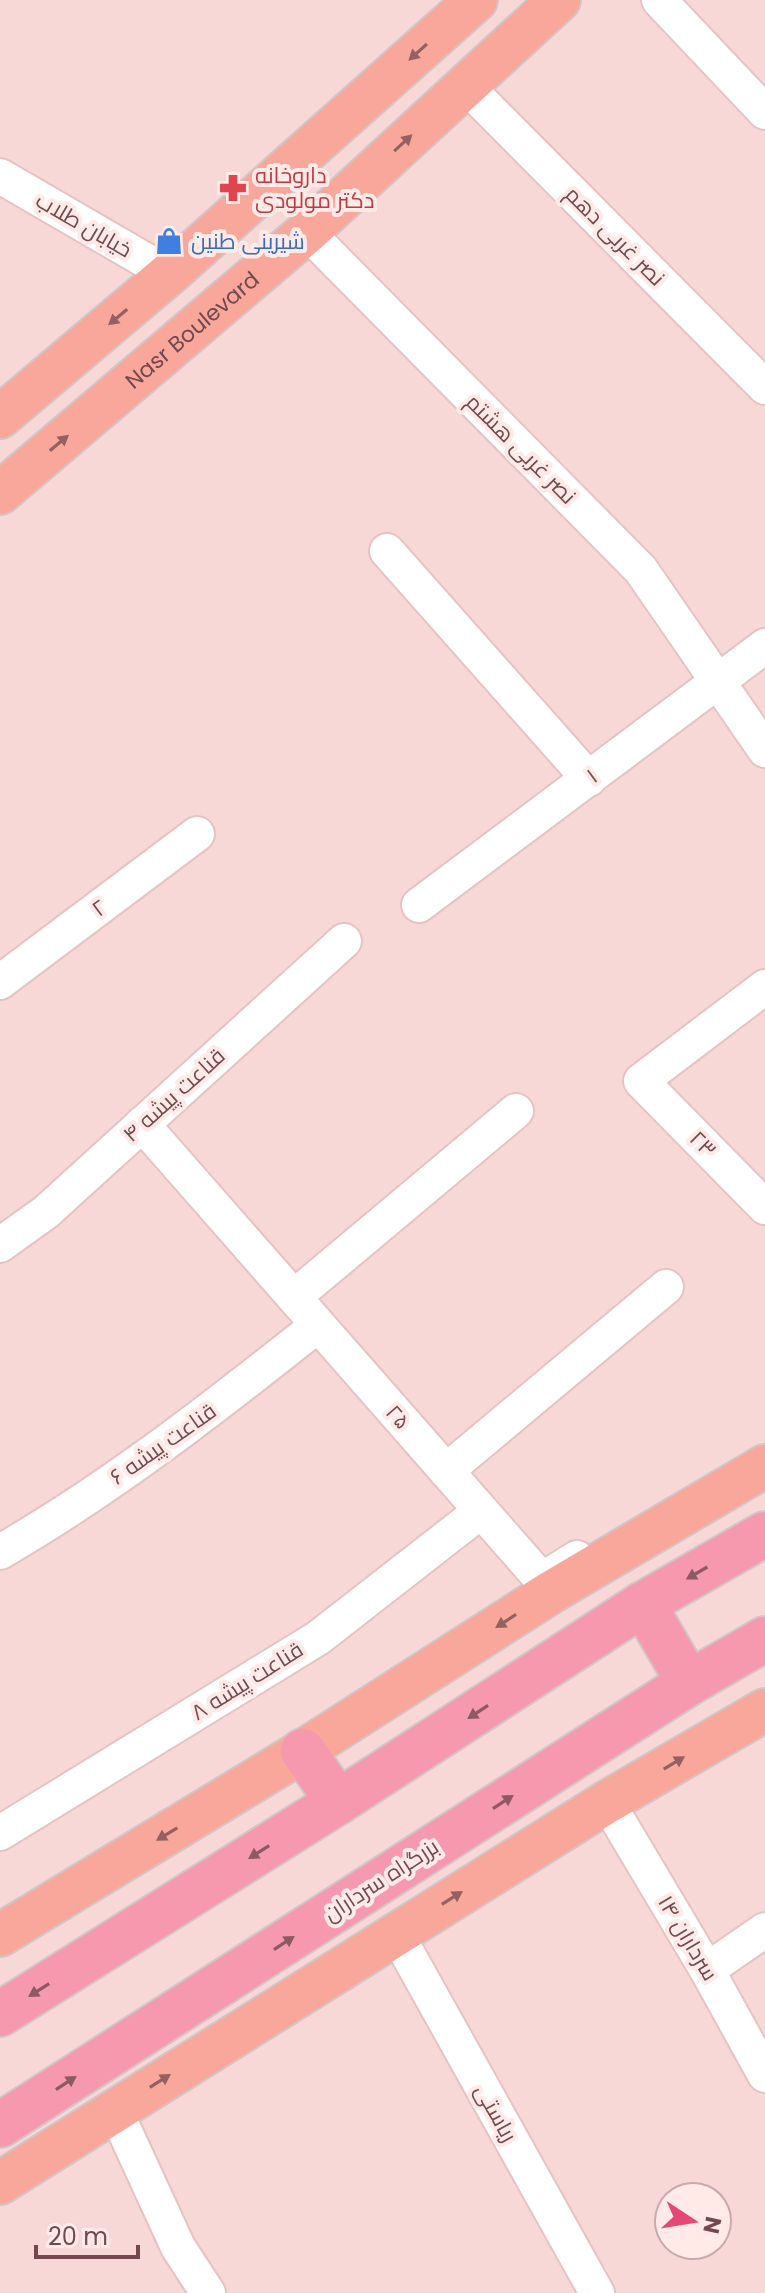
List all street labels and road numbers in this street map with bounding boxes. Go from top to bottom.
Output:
street label: نصر غربی دهم [558,179,672,293]
street label: خیابان طلاب [30,185,138,265]
street label: Nasr Boulevard [118,264,266,396]
street label: نصر غربی هشتم [459,387,583,511]
street label: ۱ [580,762,604,790]
street label: ۲ [85,892,113,924]
street label: قناعت پیشه ۴ [116,1041,232,1149]
street label: ۲۳ [683,1124,723,1164]
street label: قناعت پیشه ۶ [103,1396,223,1492]
street label: ۲۵ [379,1398,417,1436]
street label: قناعت پیشه ۸ [185,1634,309,1728]
street label: بزرگراه سرداران [317,1831,445,1929]
street label: ۱۴ سرداران [650,1889,726,1987]
street label: ریاستی [467,2078,525,2148]

